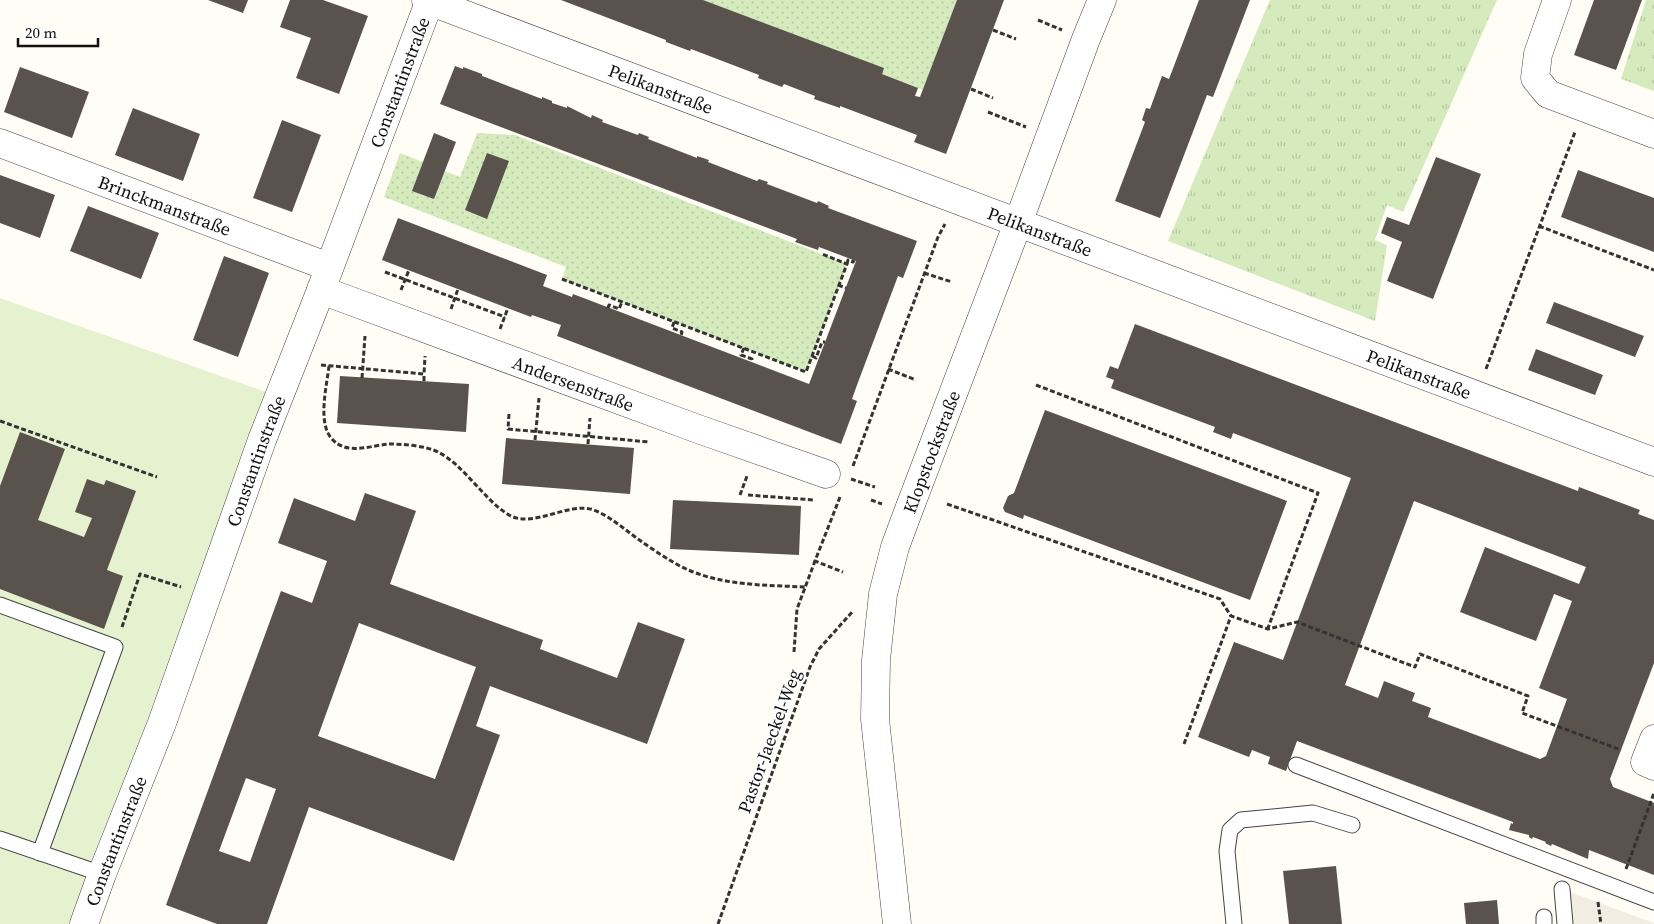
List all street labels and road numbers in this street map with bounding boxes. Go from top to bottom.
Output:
street label: Constantinstraße [363,13,435,151]
street label: Pelikanstraße [605,57,717,119]
street label: Brinckmanstraße [95,169,235,241]
street label: Pelikanstraße [984,200,1096,262]
street label: Pelikanstraße [1363,343,1475,405]
street label: Andersenstraße [509,349,638,417]
street label: Klopstockstraße [896,387,966,517]
street label: Constantinstraße [220,391,291,530]
street label: Pastor-Jaeckel-Weg [731,665,807,817]
street label: Constantinstraße [79,772,152,909]

